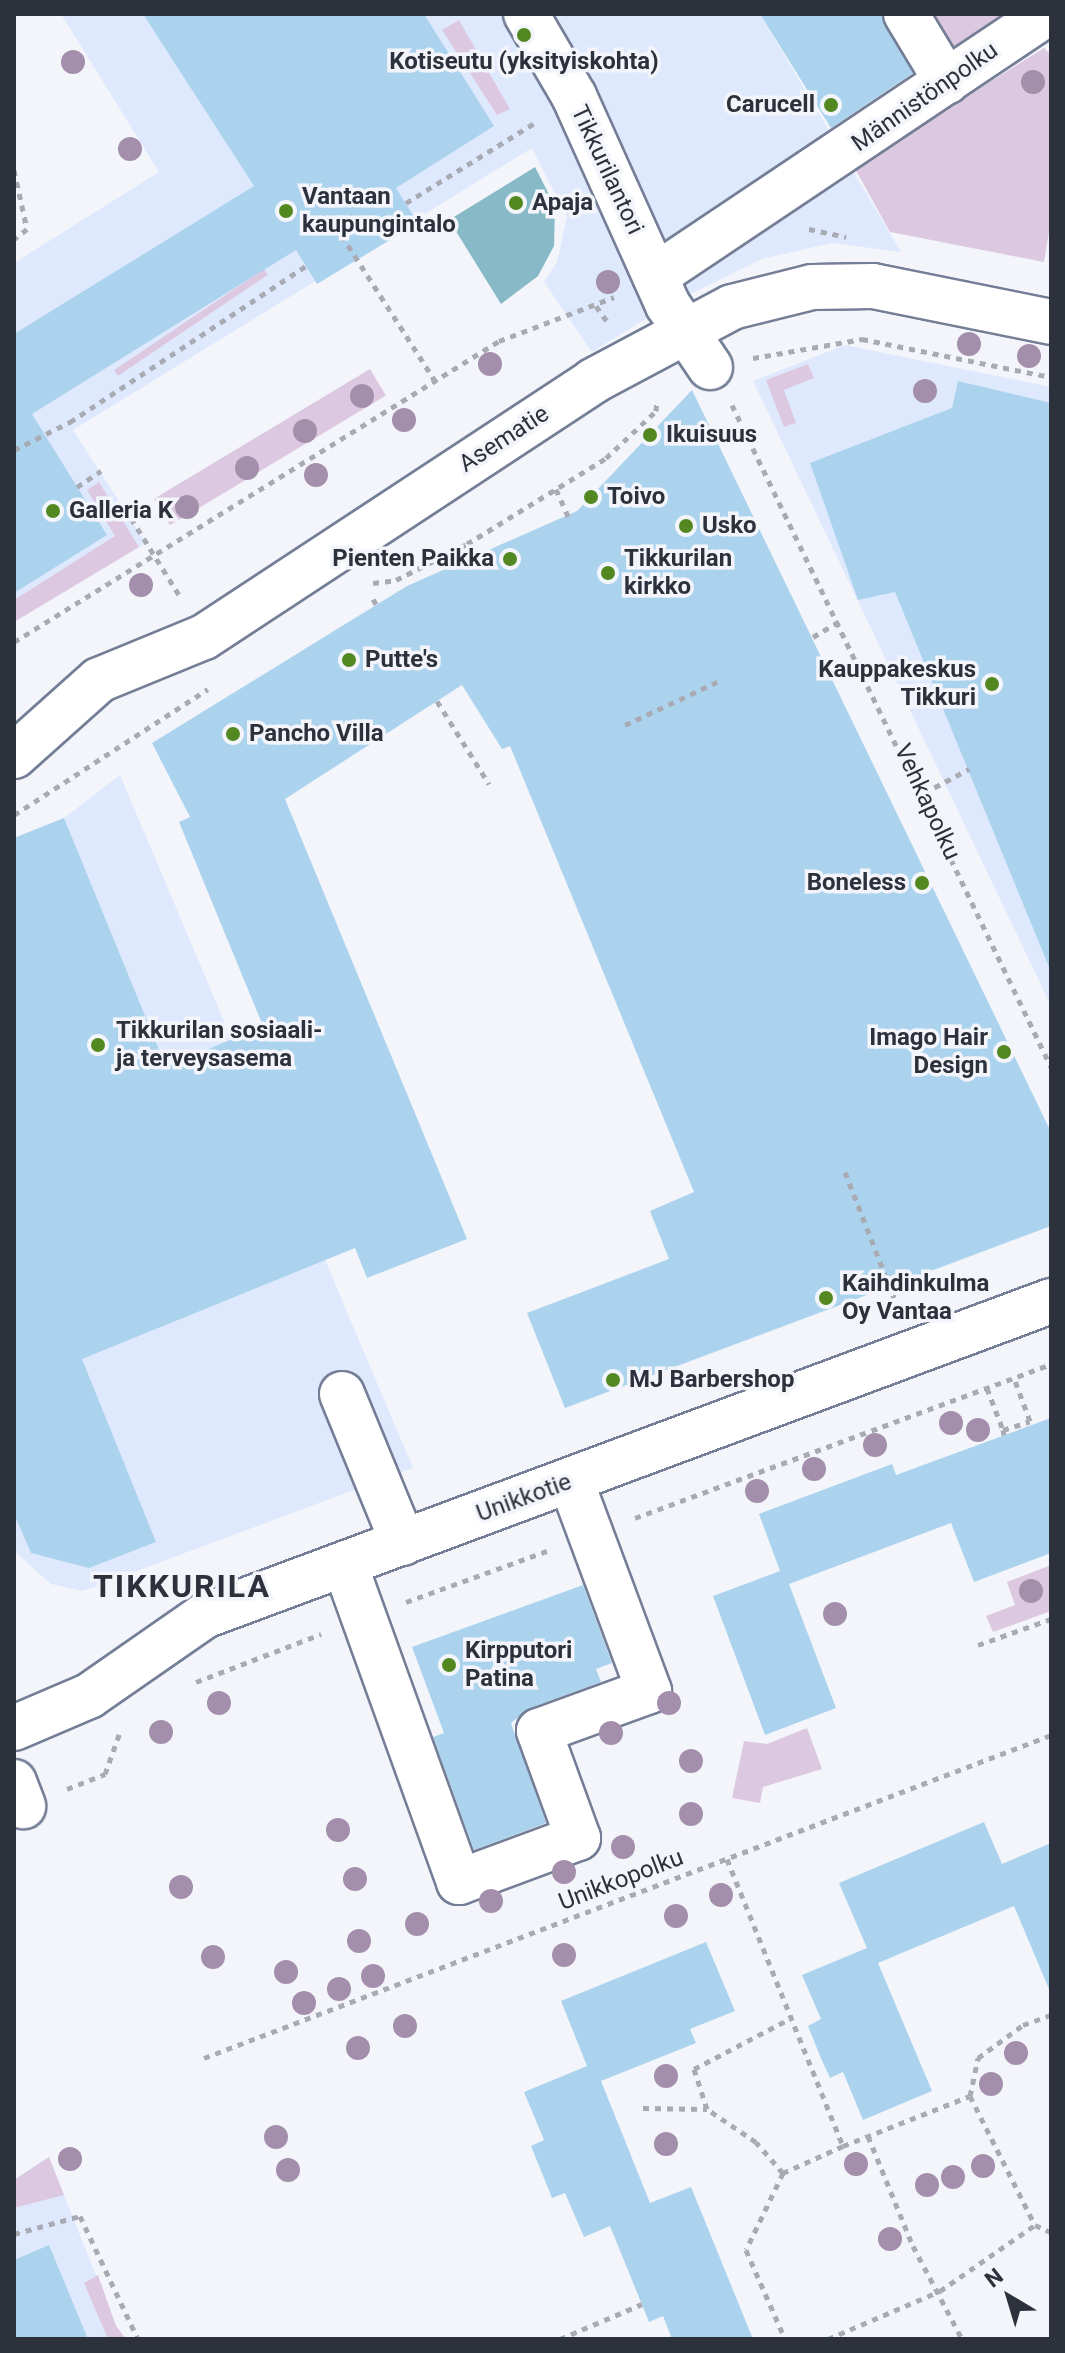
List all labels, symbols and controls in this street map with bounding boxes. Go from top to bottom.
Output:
marker: Kotiseutu (yksityiskohta) [515,26,533,44]
street label: Männistönpolku [846,36,1004,158]
place label: Kotiseutu (yksityiskohta) [389,48,659,76]
place label: Carucell [726,91,815,119]
marker: Carucell [822,96,840,114]
street label: Tikkurilantori [565,101,649,239]
place label: Vantaan kaupungintalo [302,183,456,239]
place label: Apaja [532,189,593,217]
marker: Apaja [507,194,525,212]
marker: Vantaan kaupungintalo [277,202,295,220]
street label: Asematie [454,399,554,479]
place label: Ikuisuus [666,421,757,449]
marker: Ikuisuus [641,426,659,444]
place label: Toivo [607,483,665,511]
marker: Toivo [582,488,600,506]
place label: Galleria K [69,497,173,525]
marker: Galleria K [44,502,62,520]
place label: Usko [702,512,757,540]
marker: Usko [677,517,695,535]
place label: Pienten Paikka [332,545,494,573]
place label: Tikkurilan kirkko [624,545,732,601]
marker: Pienten Paikka [501,550,519,568]
marker: Tikkurilan kirkko [599,564,617,582]
place label: Putte's [365,646,438,674]
marker: Putte's [340,651,358,669]
place label: Kauppakeskus Tikkuri [818,656,976,712]
marker: Kauppakeskus Tikkuri [983,675,1001,693]
place label: Pancho Villa [249,720,384,748]
marker: Pancho Villa [224,725,242,743]
street label: Vehkapolku [888,740,966,864]
place label: Boneless [807,869,906,897]
marker: Boneless [913,874,931,892]
place label: Tikkurilan sosiaali- ja terveysasema [116,1017,322,1073]
place label: Imago Hair Design [869,1024,988,1080]
marker: Tikkurilan sosiaali- ja terveysasema [87,1034,109,1056]
marker: Imago Hair Design [995,1043,1013,1061]
place label: Kaihdinkulma Oy Vantaa [842,1270,989,1326]
marker: Kaihdinkulma Oy Vantaa [817,1289,835,1307]
place label: MJ Barbershop [629,1366,794,1394]
marker: MJ Barbershop [604,1371,622,1389]
street label: Unikkotie [473,1468,575,1528]
district label: TIKKURILA [93,1567,271,1605]
place label: Kirpputori Patina [465,1637,572,1693]
marker: Kirpputori Patina [440,1656,458,1674]
street label: Unikkopolku [555,1843,687,1917]
north arrow [969,2257,1049,2337]
text: N [980,2263,1008,2292]

